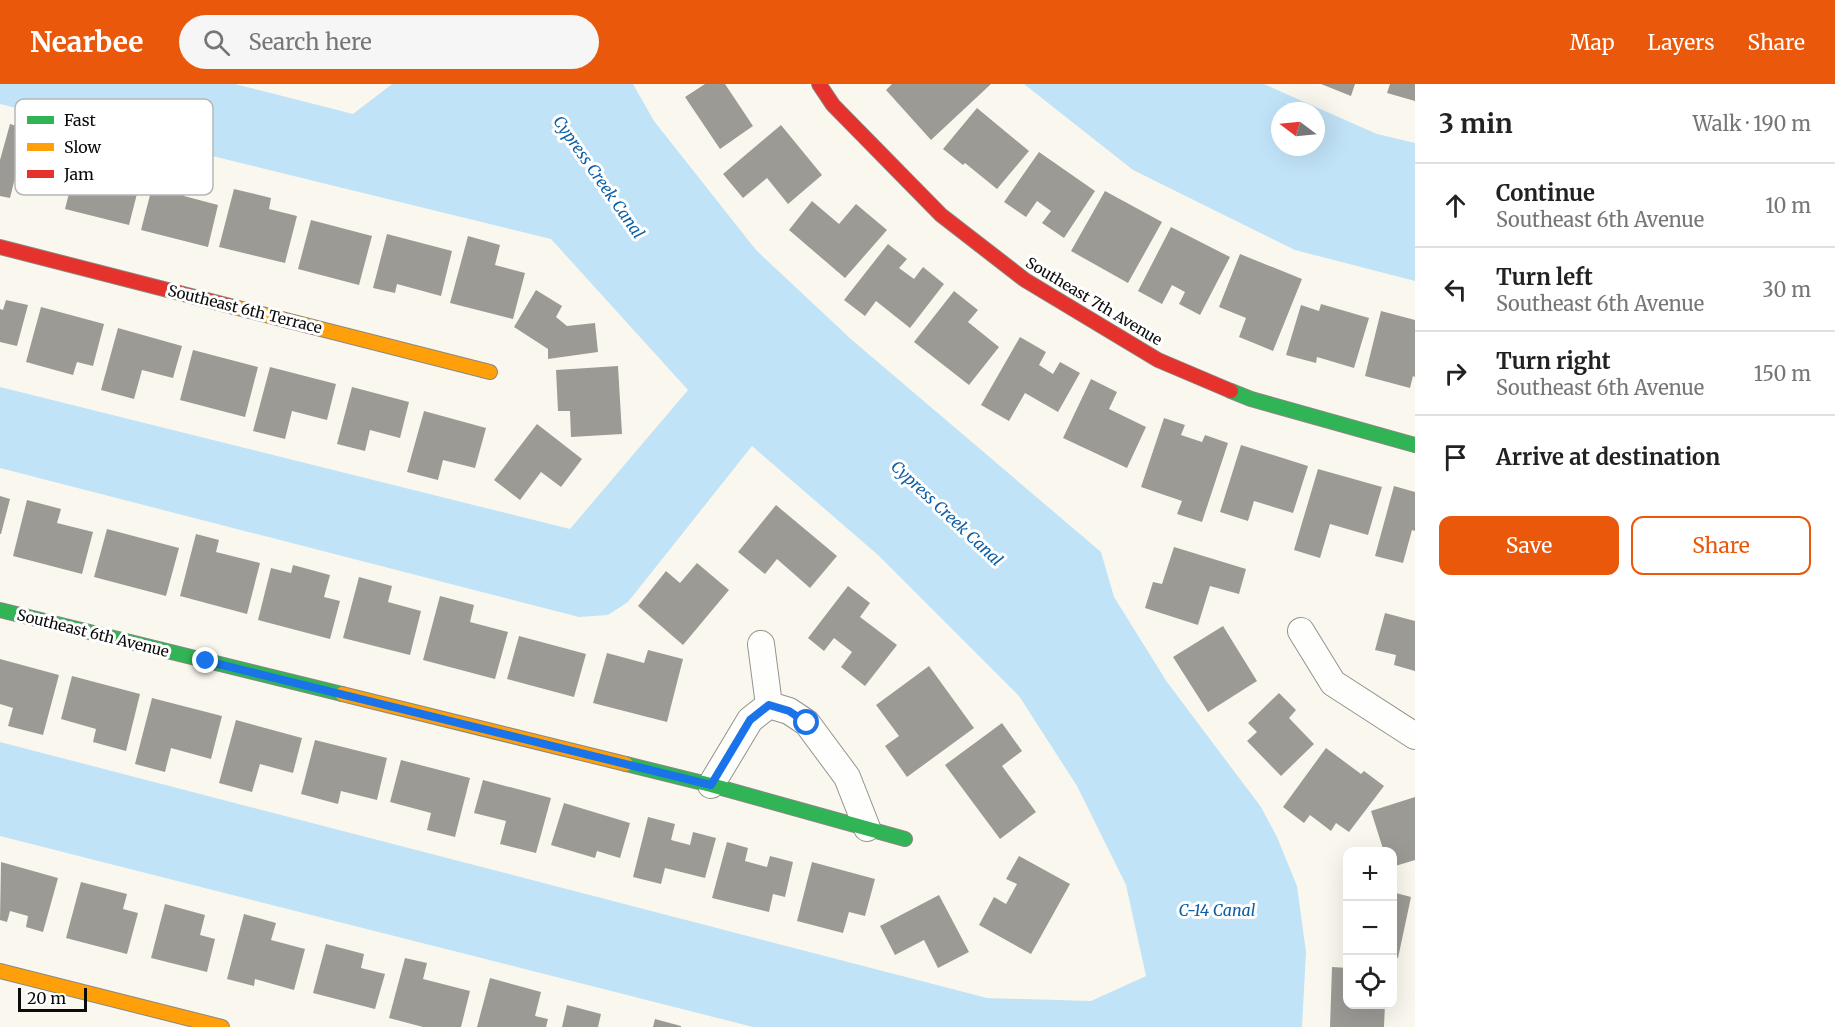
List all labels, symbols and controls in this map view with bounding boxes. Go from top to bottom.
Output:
search box [179,15,599,69]
text: Nearbee [30,24,143,60]
icon: search [200,26,233,59]
text: Search here [248,28,372,56]
text: Map [1570,29,1615,56]
text: Layers [1648,29,1715,56]
text: Share [1748,29,1805,56]
legend [15,99,213,195]
north arrow [1271,102,1325,156]
text: 3 min [1439,107,1513,140]
text: Fast [64,110,97,130]
text: Walk · 190 m [1693,111,1811,136]
water label: Cypress Creek Canal [549,112,649,242]
text: Slow [64,137,102,157]
text: Jam [63,164,94,184]
text: Continue [1496,179,1595,207]
icon: ahead [1439,189,1472,222]
text: 10 m [1765,193,1811,218]
text: Southeast 6th Avenue [1496,207,1704,232]
street label: Southeast 7th Avenue [1022,253,1166,349]
text: Turn left [1496,263,1593,291]
icon: left [1439,273,1472,306]
text: 30 m [1762,277,1811,302]
street label: Southeast 6th Terrace [166,281,324,337]
text: Southeast 6th Avenue [1496,291,1704,316]
text: Turn right [1496,347,1610,375]
icon: right [1439,357,1472,390]
text: 150 m [1754,361,1811,386]
text: Southeast 6th Avenue [1496,375,1704,400]
icon: arrive [1439,441,1472,474]
text: Arrive at destination [1496,443,1720,471]
water label: Cypress Creek Canal [887,456,1007,570]
button: Save [1439,516,1619,575]
button: Share [1631,516,1811,575]
street label: Southeast 6th Avenue [15,605,171,661]
route end [192,647,218,673]
route start [793,709,819,735]
map controls [1343,847,1397,1009]
button: + [1343,847,1397,901]
water label: C-14 Canal [1179,900,1256,920]
button: − [1343,901,1397,955]
button: locate [1343,955,1397,1009]
scale bar [18,985,87,1012]
text: 20 m [27,988,66,1008]

